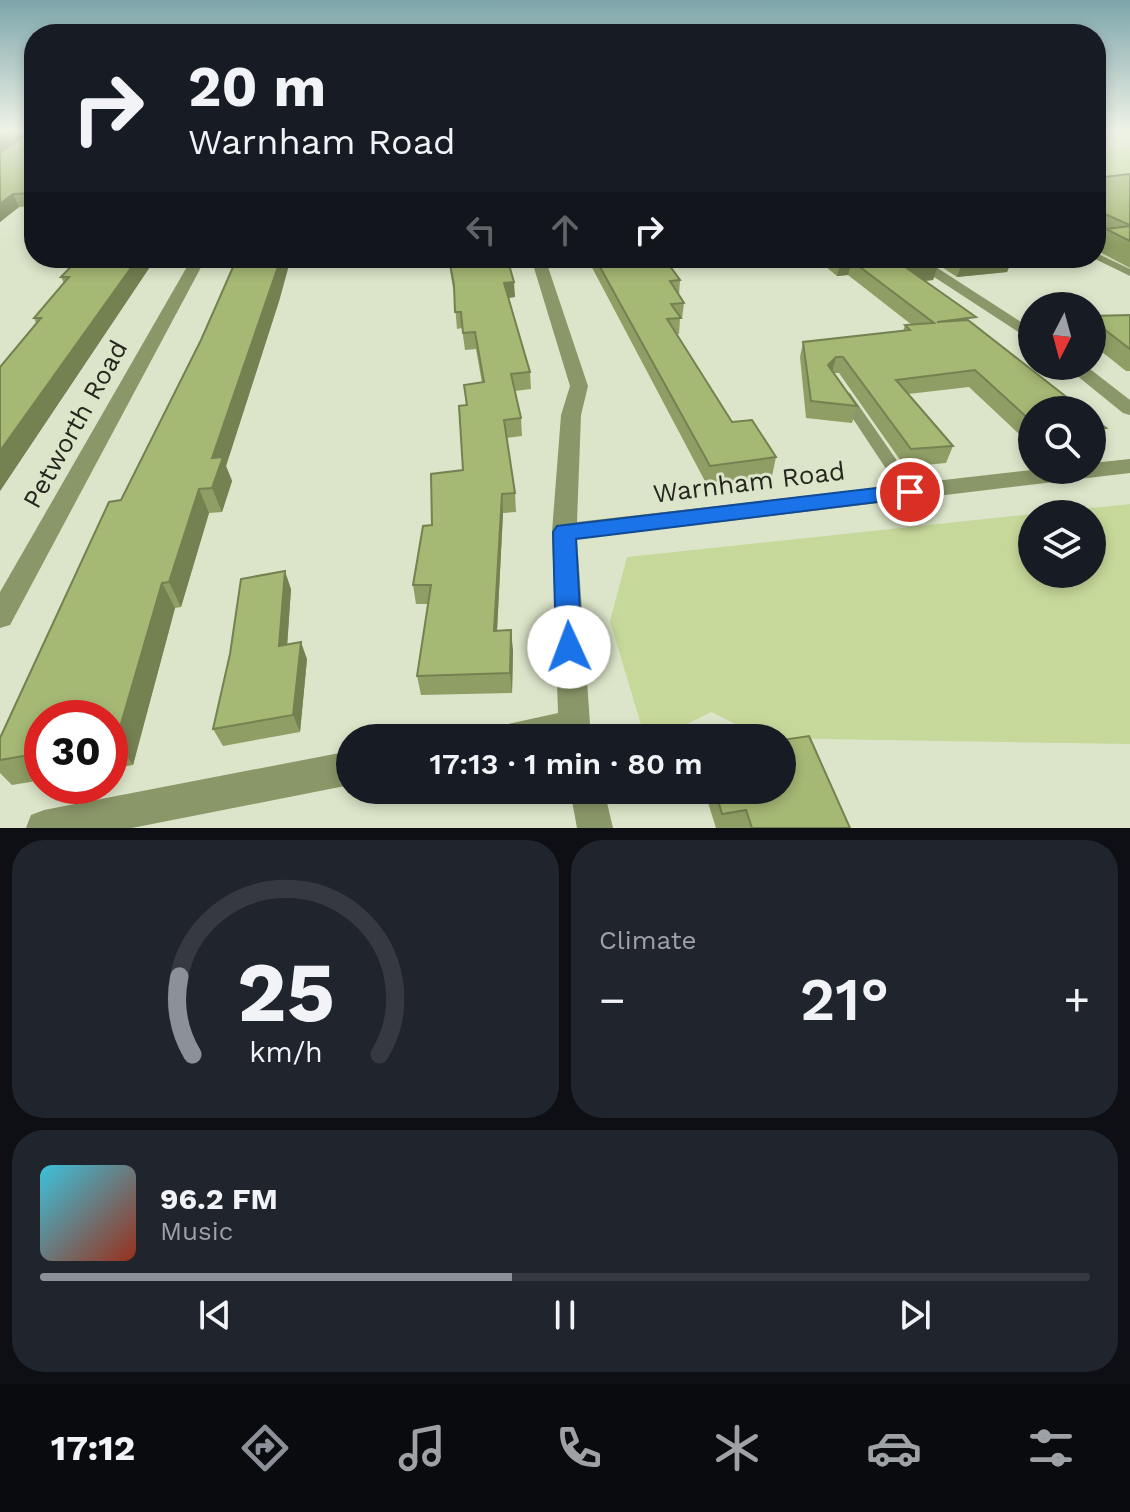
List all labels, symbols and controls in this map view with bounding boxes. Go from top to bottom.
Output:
text: 20 m [188,54,326,120]
icon: right [56,56,160,160]
text: Warnham Road [188,121,456,163]
icon: left [459,208,503,252]
icon: ahead [543,208,587,252]
icon: right [627,208,671,252]
north arrow [1018,292,1106,380]
map controls [1018,292,1106,588]
street label: Petworth Road [17,335,133,513]
button: search [1018,396,1106,484]
street label: Warnham Road [651,455,847,509]
pin [876,458,944,526]
icon: arrive [888,470,932,514]
button: layers [1018,500,1106,588]
position arrow [527,605,611,689]
speed limit sign: 30 [24,700,128,804]
text: 17:13 · 1 min · 80 m [429,746,703,781]
text: Climate [599,925,697,955]
text: 25 [236,944,335,1041]
text: 21° [800,964,889,1035]
text: − [599,974,626,1026]
text: + [1063,974,1090,1026]
text: km/h [249,1035,322,1069]
text: 96.2 FM [160,1181,278,1216]
text: Music [160,1216,233,1246]
icon: previous [193,1293,237,1337]
icon: pause [543,1293,587,1337]
icon: next [893,1293,937,1337]
icon: directions [237,1420,293,1476]
icon: music [394,1420,450,1476]
icon: phone [551,1420,607,1476]
icon: climate [709,1420,765,1476]
icon: car [866,1420,922,1476]
icon: filters [1023,1420,1079,1476]
text: 17:12 [51,1427,135,1469]

